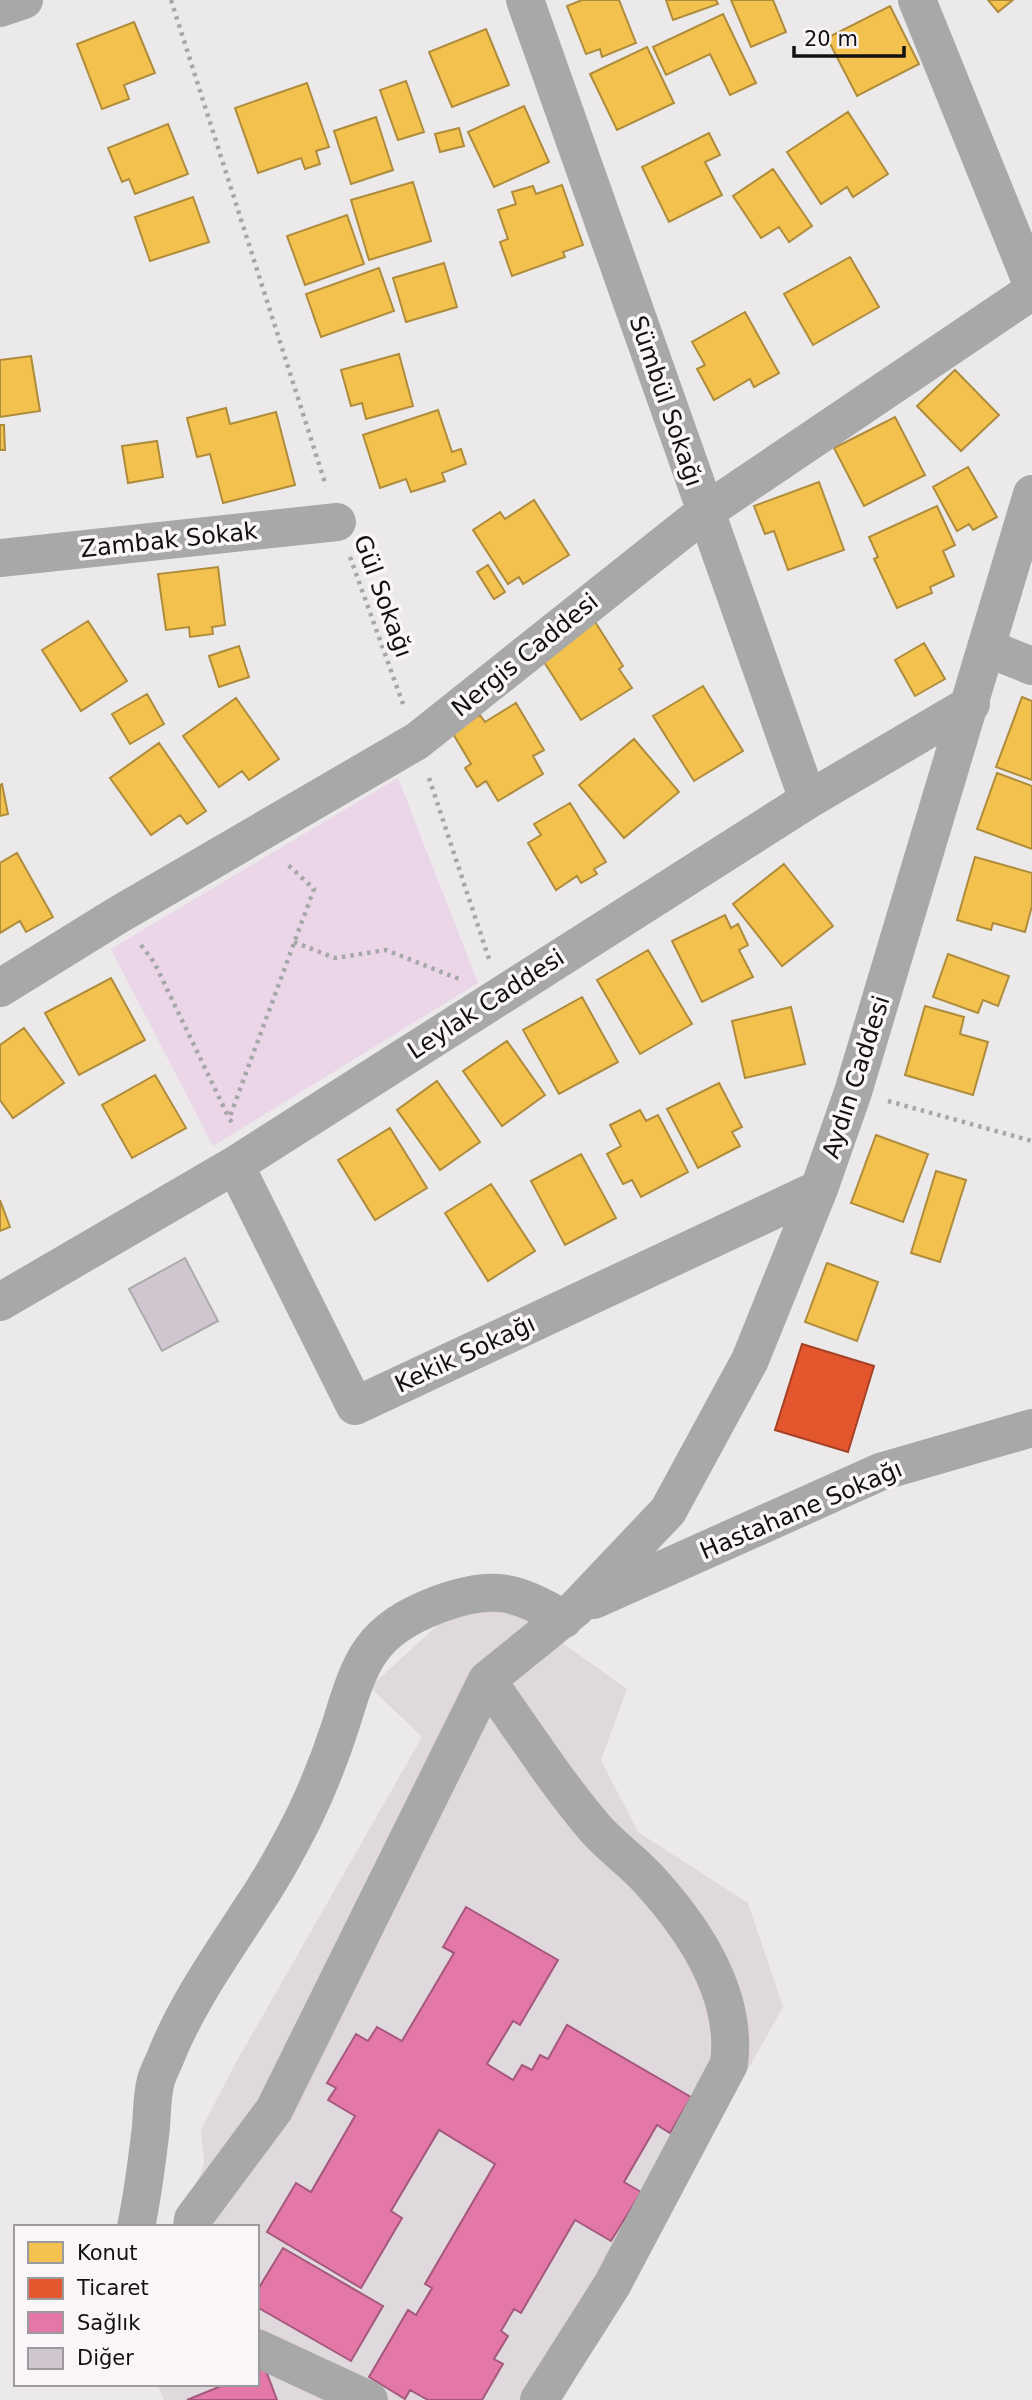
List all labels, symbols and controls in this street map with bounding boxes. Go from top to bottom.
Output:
scale bar [794,14,904,58]
text: 20 m [804,27,858,51]
street label: Sümbül Sokağı [624,312,708,490]
street label: Zambak Sokak [79,517,259,563]
street label: Gül Sokağı [348,531,418,661]
street label: Nergis Caddesi [446,587,604,723]
street label: Leylak Caddesi [403,943,569,1065]
street label: Aydın Caddesi [816,992,896,1162]
street label: Kekik Sokağı [390,1309,540,1399]
street label: Hastahane Sokağı [696,1455,906,1565]
legend [14,2225,259,2386]
text: Konut [77,2241,137,2265]
text: Ticaret [76,2276,149,2300]
text: Sağlık [77,2311,141,2335]
text: Diğer [77,2346,134,2370]

